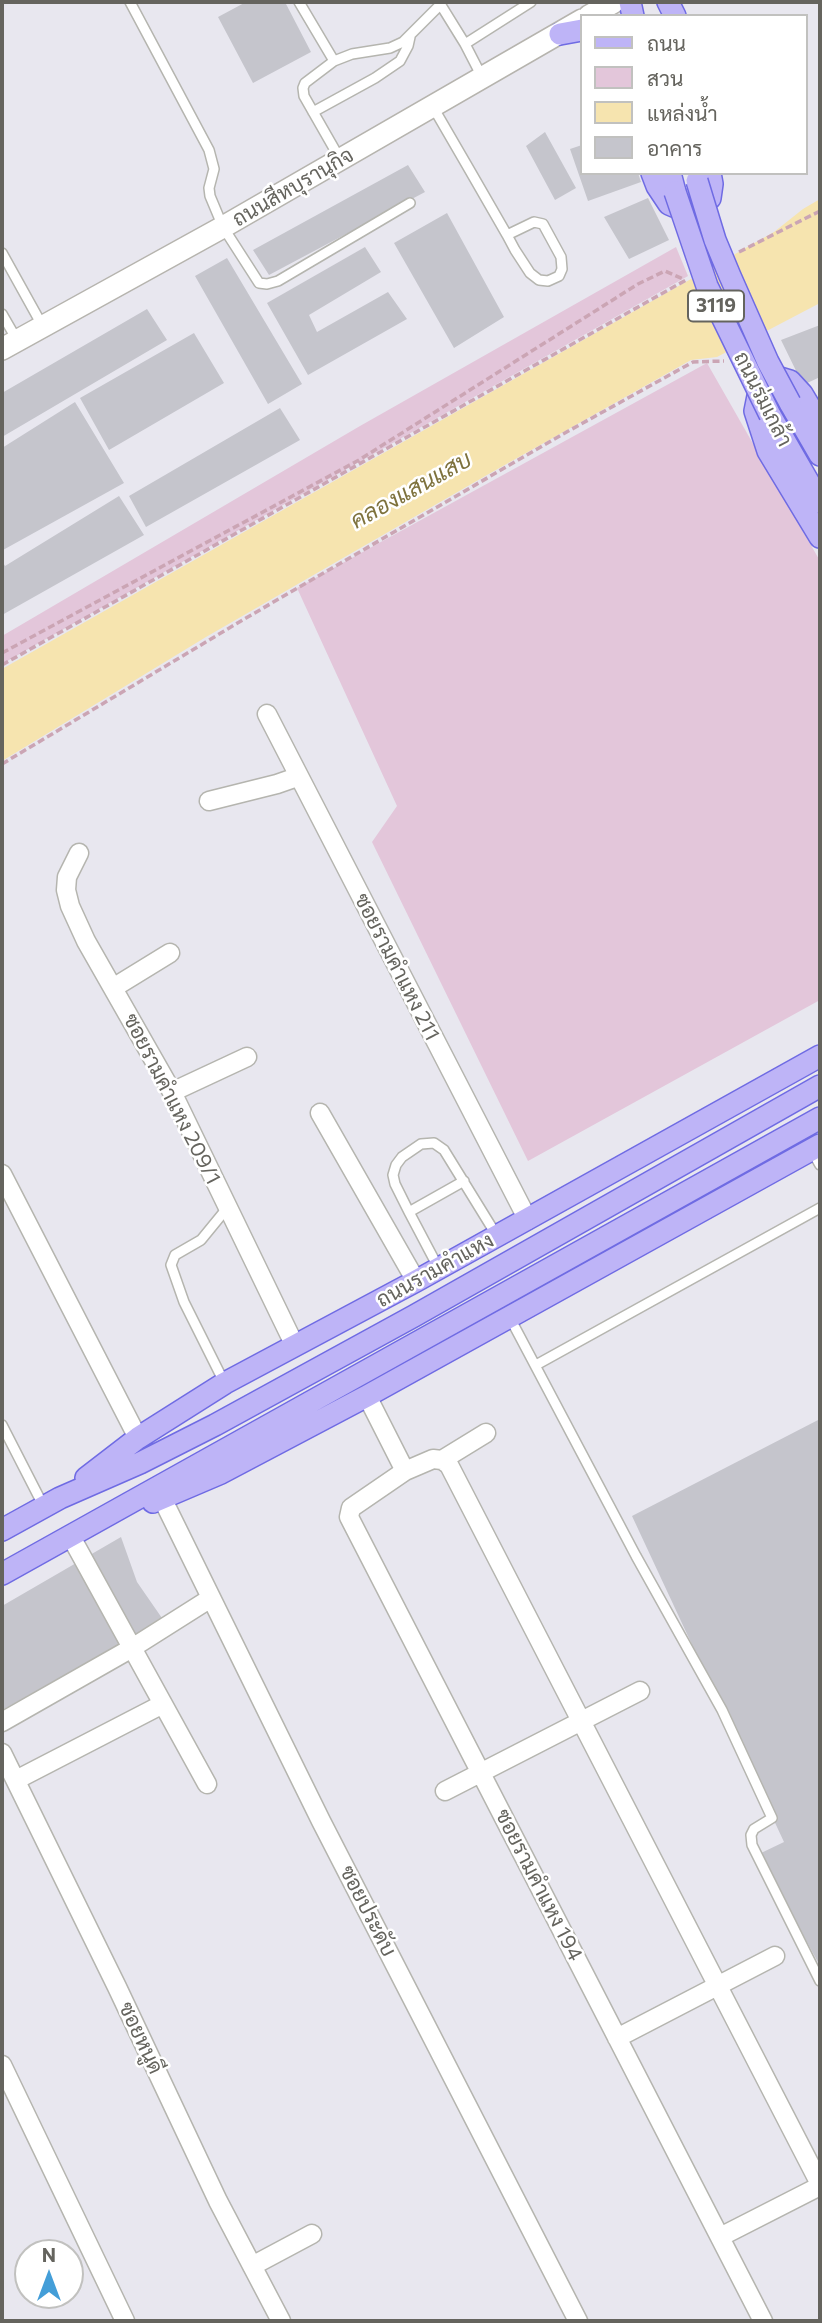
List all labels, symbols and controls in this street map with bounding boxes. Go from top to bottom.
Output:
legend [580,14,808,175]
text: ถนน [647,30,686,55]
text: สวน [647,65,683,90]
text: แหล่งน้ำ [647,100,718,125]
text: อาคาร [647,135,703,160]
street label: ถนนสีหบุรานุกิจ [228,142,358,232]
road number: 3119 [688,290,744,322]
street label: ถนนร่มเกล้า [728,347,798,451]
water label: คลองแสนแสบ [346,445,476,535]
street label: ซอยรามคำแหง 211 [349,889,445,1045]
street label: ซอยรามคำแหง 209/1 [118,1009,226,1189]
street label: ถนนรามคำแหง [372,1227,498,1313]
street label: ซอยรามคำแหง 194 [490,1805,588,1965]
street label: ซอยประดับ [334,1861,402,1961]
street label: ซอยหนูดี [113,1998,169,2078]
north arrow [14,2239,84,2309]
text: N [42,2243,56,2266]

